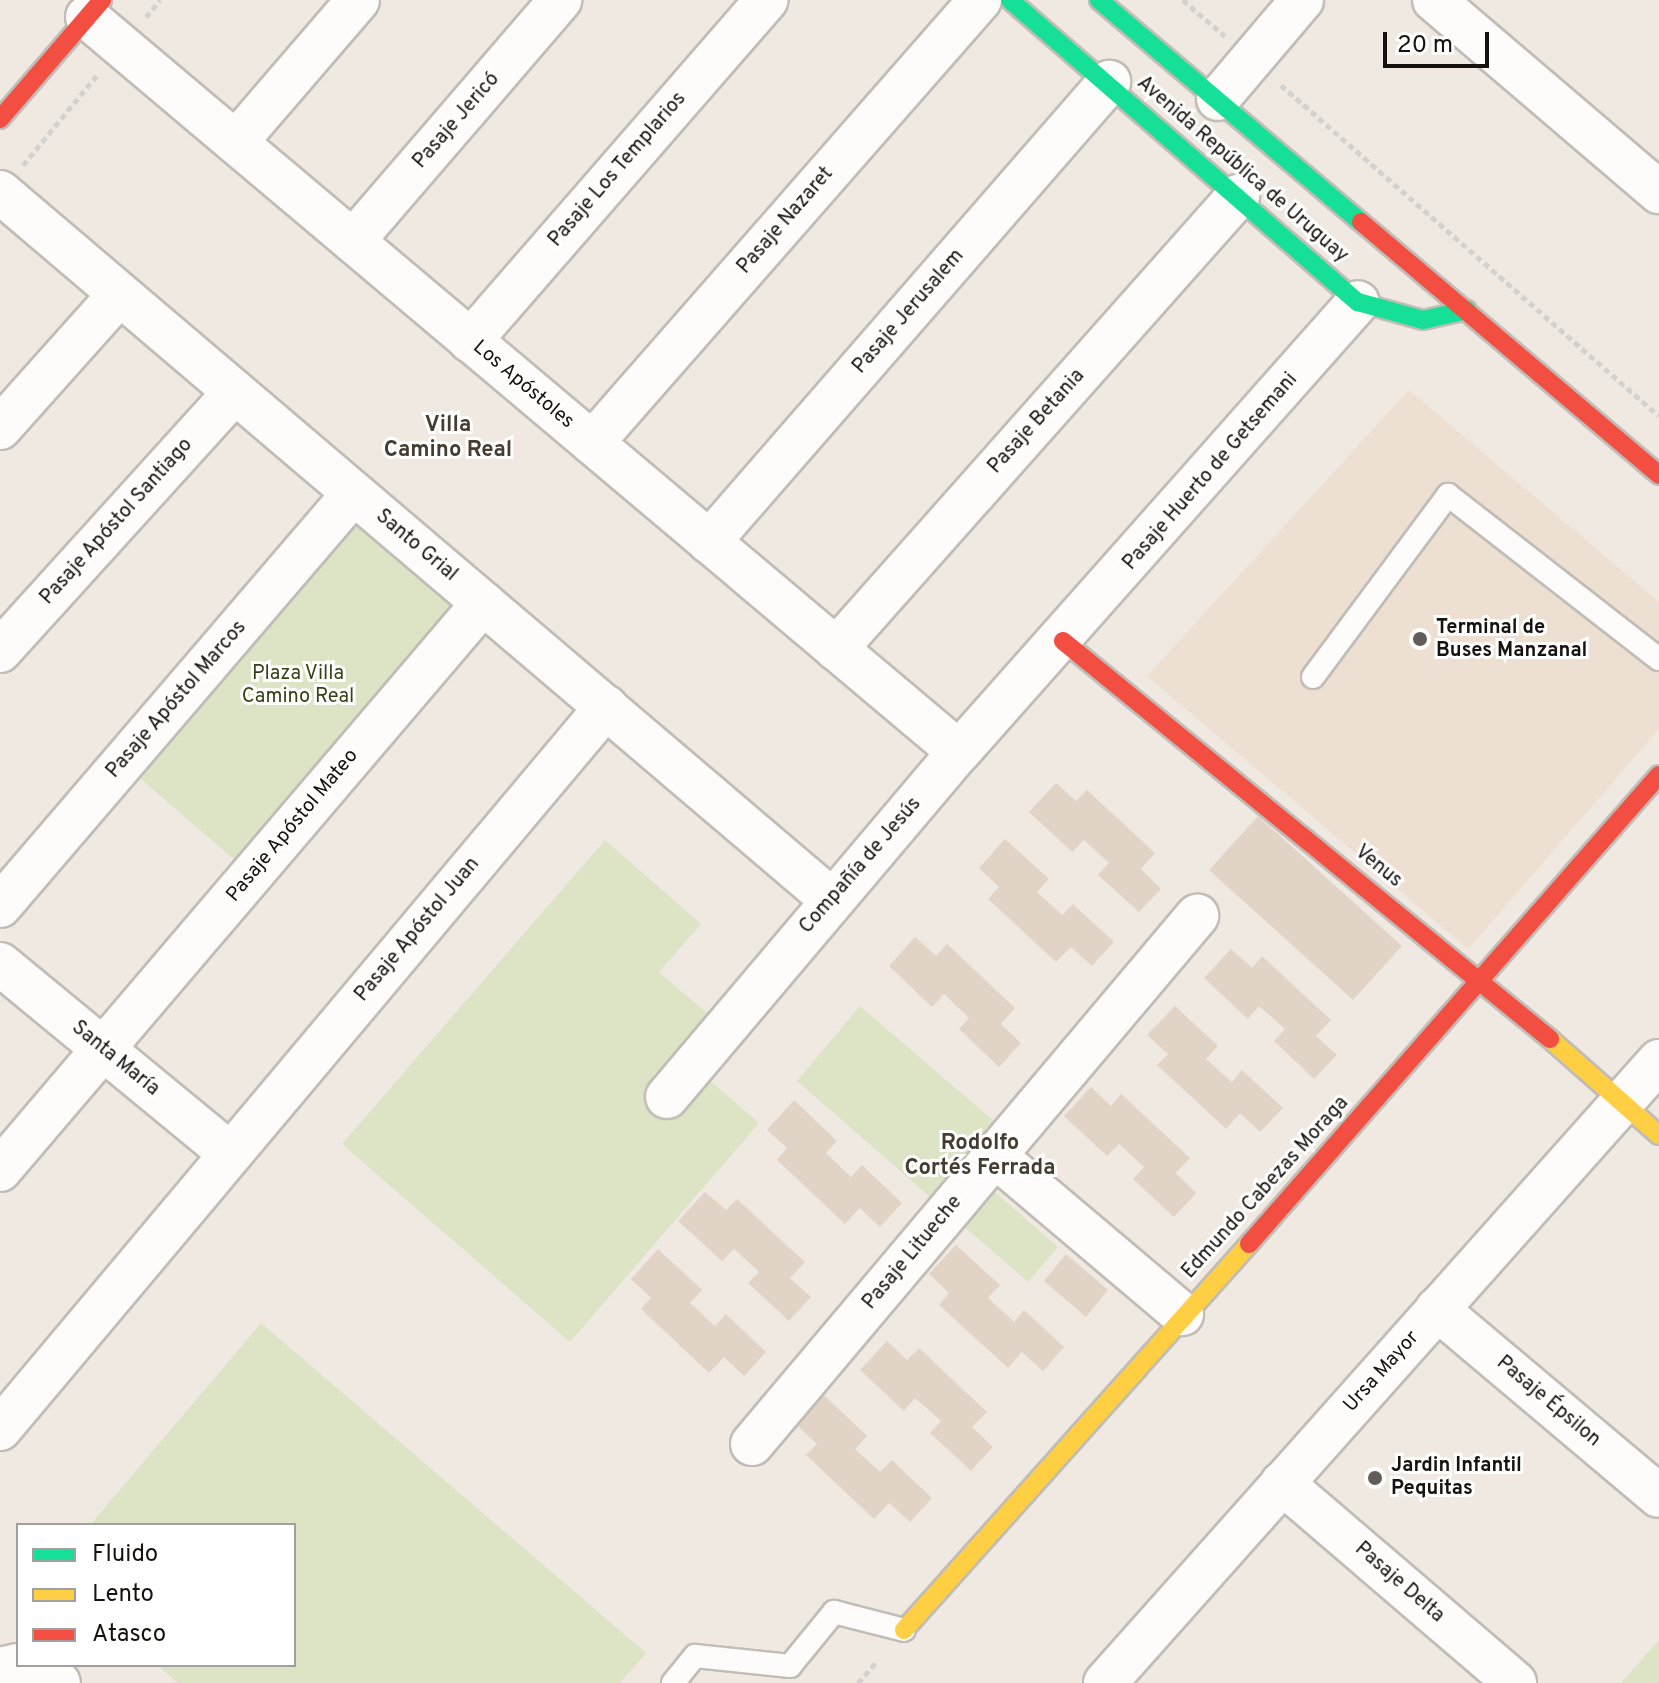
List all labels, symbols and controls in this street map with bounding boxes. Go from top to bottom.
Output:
scale bar [1387,16,1493,66]
text: 20 m [1397,31,1453,61]
street label: Pasaje Jericó [409,68,505,174]
street label: Avenida República de Uruguay [1131,72,1353,268]
street label: Pasaje Los Templarios [544,87,692,253]
street label: Pasaje Nazaret [733,163,839,279]
street label: Pasaje Jerusalem [848,245,970,379]
street label: Los Apóstoles [467,335,579,435]
street label: Pasaje Betania [984,365,1090,479]
street label: Pasaje Huerto de Getsemani [1119,368,1303,576]
district label: Villa Camino Real [384,412,512,464]
street label: Pasaje Apóstol Santiago [36,433,198,611]
street label: Santo Grial [370,505,462,587]
street label: Pasaje Apóstol Marcos [102,616,252,784]
place label: Terminal de Buses Manzanal [1436,616,1587,663]
marker: Terminal de Buses Manzanal [1411,630,1429,648]
park label: Plaza Villa Camino Real [242,662,354,709]
street label: Pasaje Apóstol Mateo [222,744,364,908]
street label: Compañía de Jesús [795,793,927,939]
street label: Venus [1349,841,1407,893]
street label: Pasaje Apóstol Juan [350,853,486,1007]
street label: Santa María [66,1016,164,1102]
street label: Edmundo Cabezas Moraga [1178,1092,1354,1284]
district label: Rodolfo Cortés Ferrada [904,1130,1056,1182]
street label: Pasaje Litueche [858,1191,968,1315]
street label: Ursa Mayor [1339,1326,1425,1418]
street label: Pasaje Épsilon [1491,1351,1605,1453]
place label: Jardin Infantil Pequitas [1391,1454,1522,1501]
marker: Jardin Infantil Pequitas [1366,1469,1384,1487]
legend [16,1523,296,1667]
street label: Pasaje Delta [1349,1538,1449,1628]
text: Fluido [92,1540,158,1570]
text: Lento [92,1580,154,1610]
text: Atasco [92,1620,166,1650]

